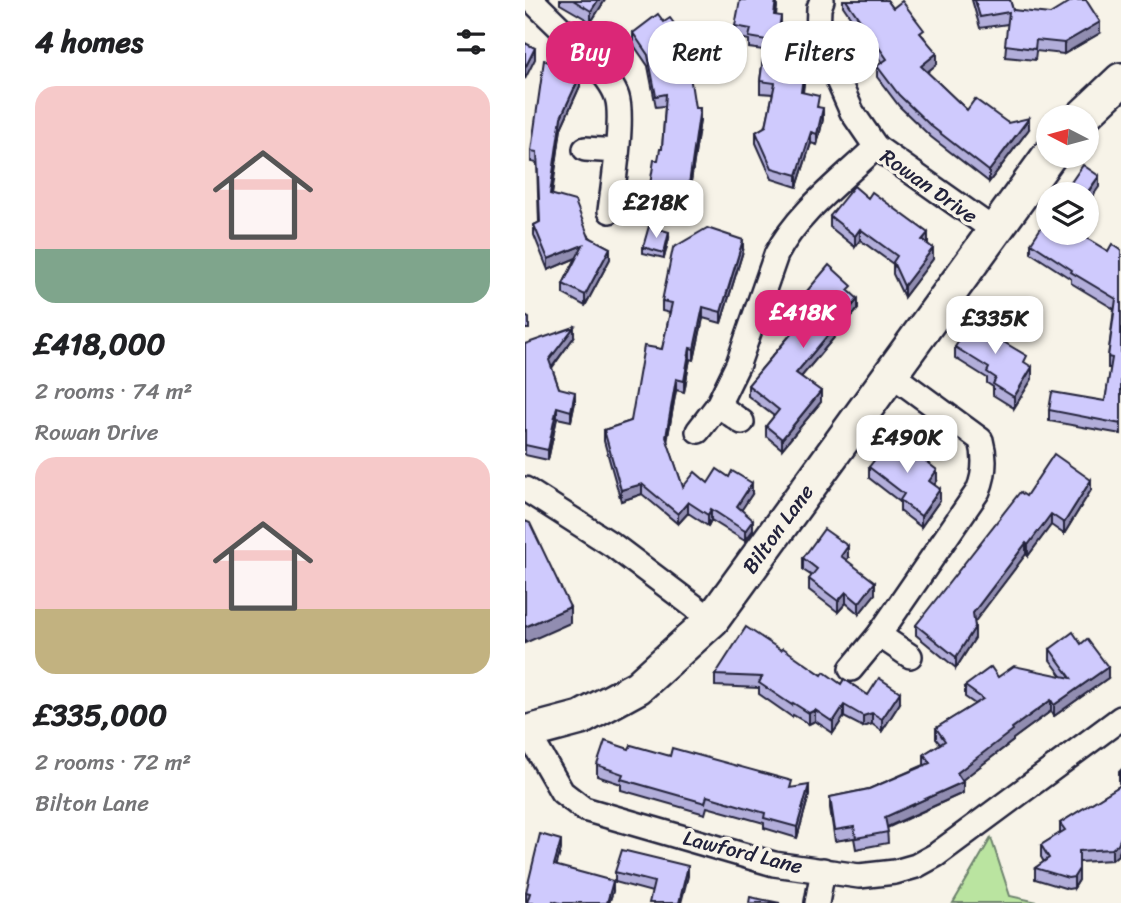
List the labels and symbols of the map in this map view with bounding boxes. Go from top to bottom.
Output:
north arrow [1036,105,1099,168]
street label: Rowan Drive [872,138,986,234]
pin: £218K [607,180,705,240]
pin: £418K [754,290,852,350]
pin: £335K [946,296,1044,356]
pin: £490K [858,416,956,475]
street label: Bilton Lane [732,476,824,582]
street label: Lawford Lane [679,819,807,885]

